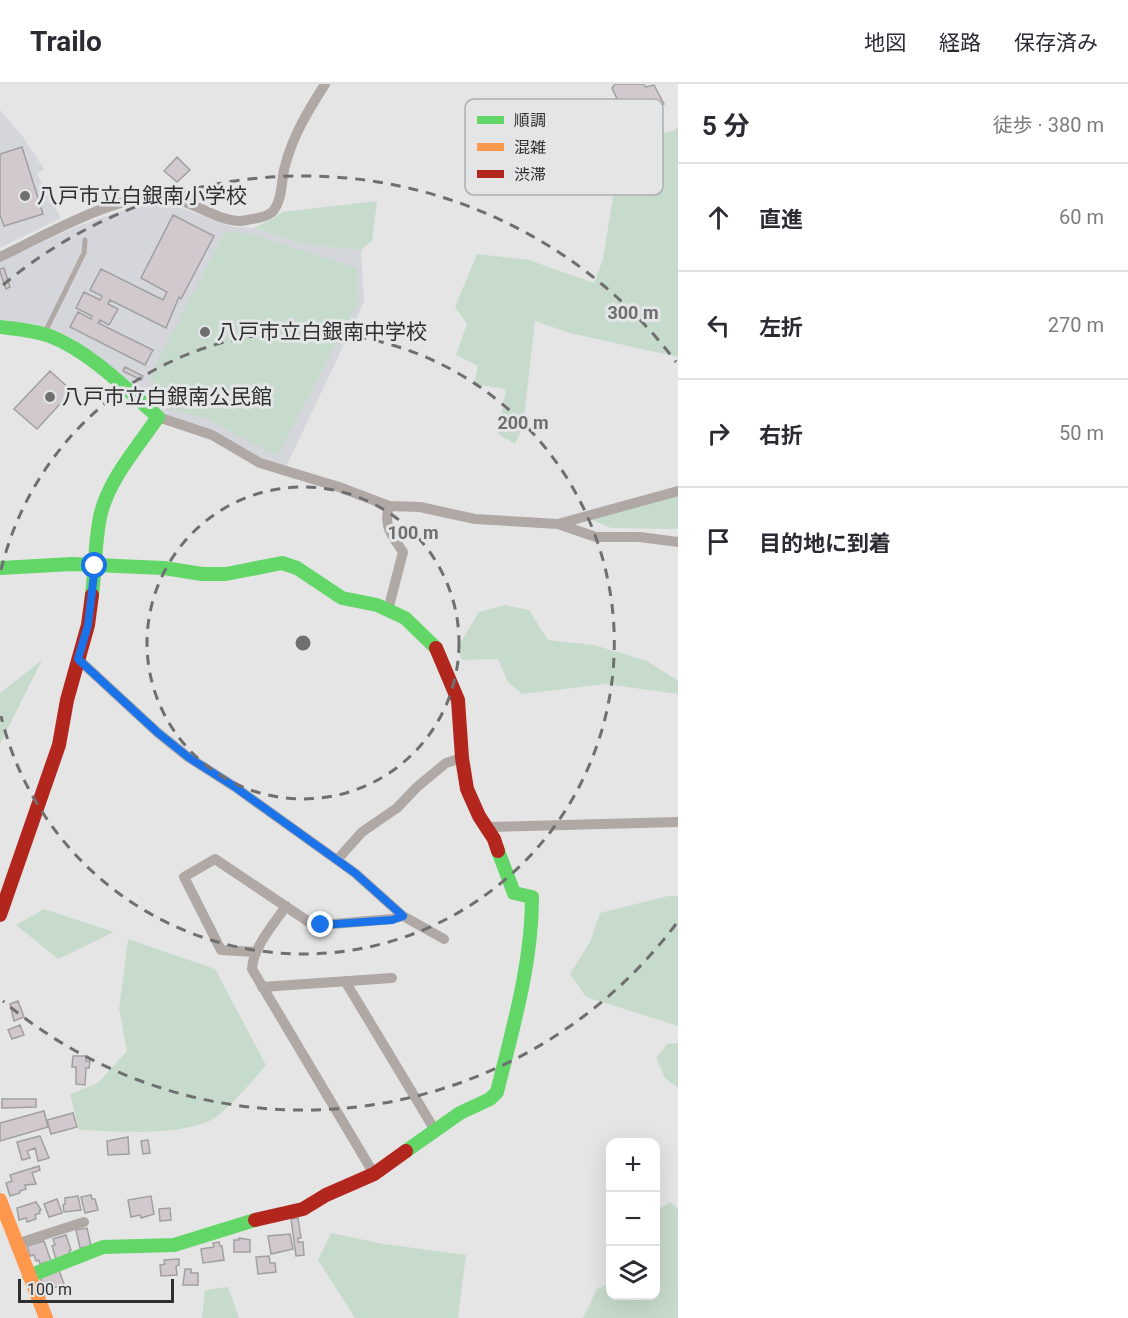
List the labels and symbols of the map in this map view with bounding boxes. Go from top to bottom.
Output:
legend [465,99,663,195]
text: 順調 [514,111,546,130]
text: 混雑 [514,138,546,157]
text: 渋滞 [514,165,546,184]
place label: 八戸市立白銀南小学校 [37,184,247,208]
marker: 八戸市立白銀南小学校 [18,189,32,203]
text: 300 m [607,302,659,323]
place label: 八戸市立白銀南中学校 [217,320,427,344]
marker: 八戸市立白銀南中学校 [198,325,212,339]
place label: 八戸市立白銀南公民館 [62,385,272,409]
marker: 八戸市立白銀南公民館 [43,390,57,404]
text: 200 m [497,412,549,433]
text: 100 m [387,522,439,543]
route start [81,552,107,578]
centre of rings [293,633,313,653]
route end [307,911,333,937]
scale bar [18,1276,174,1304]

